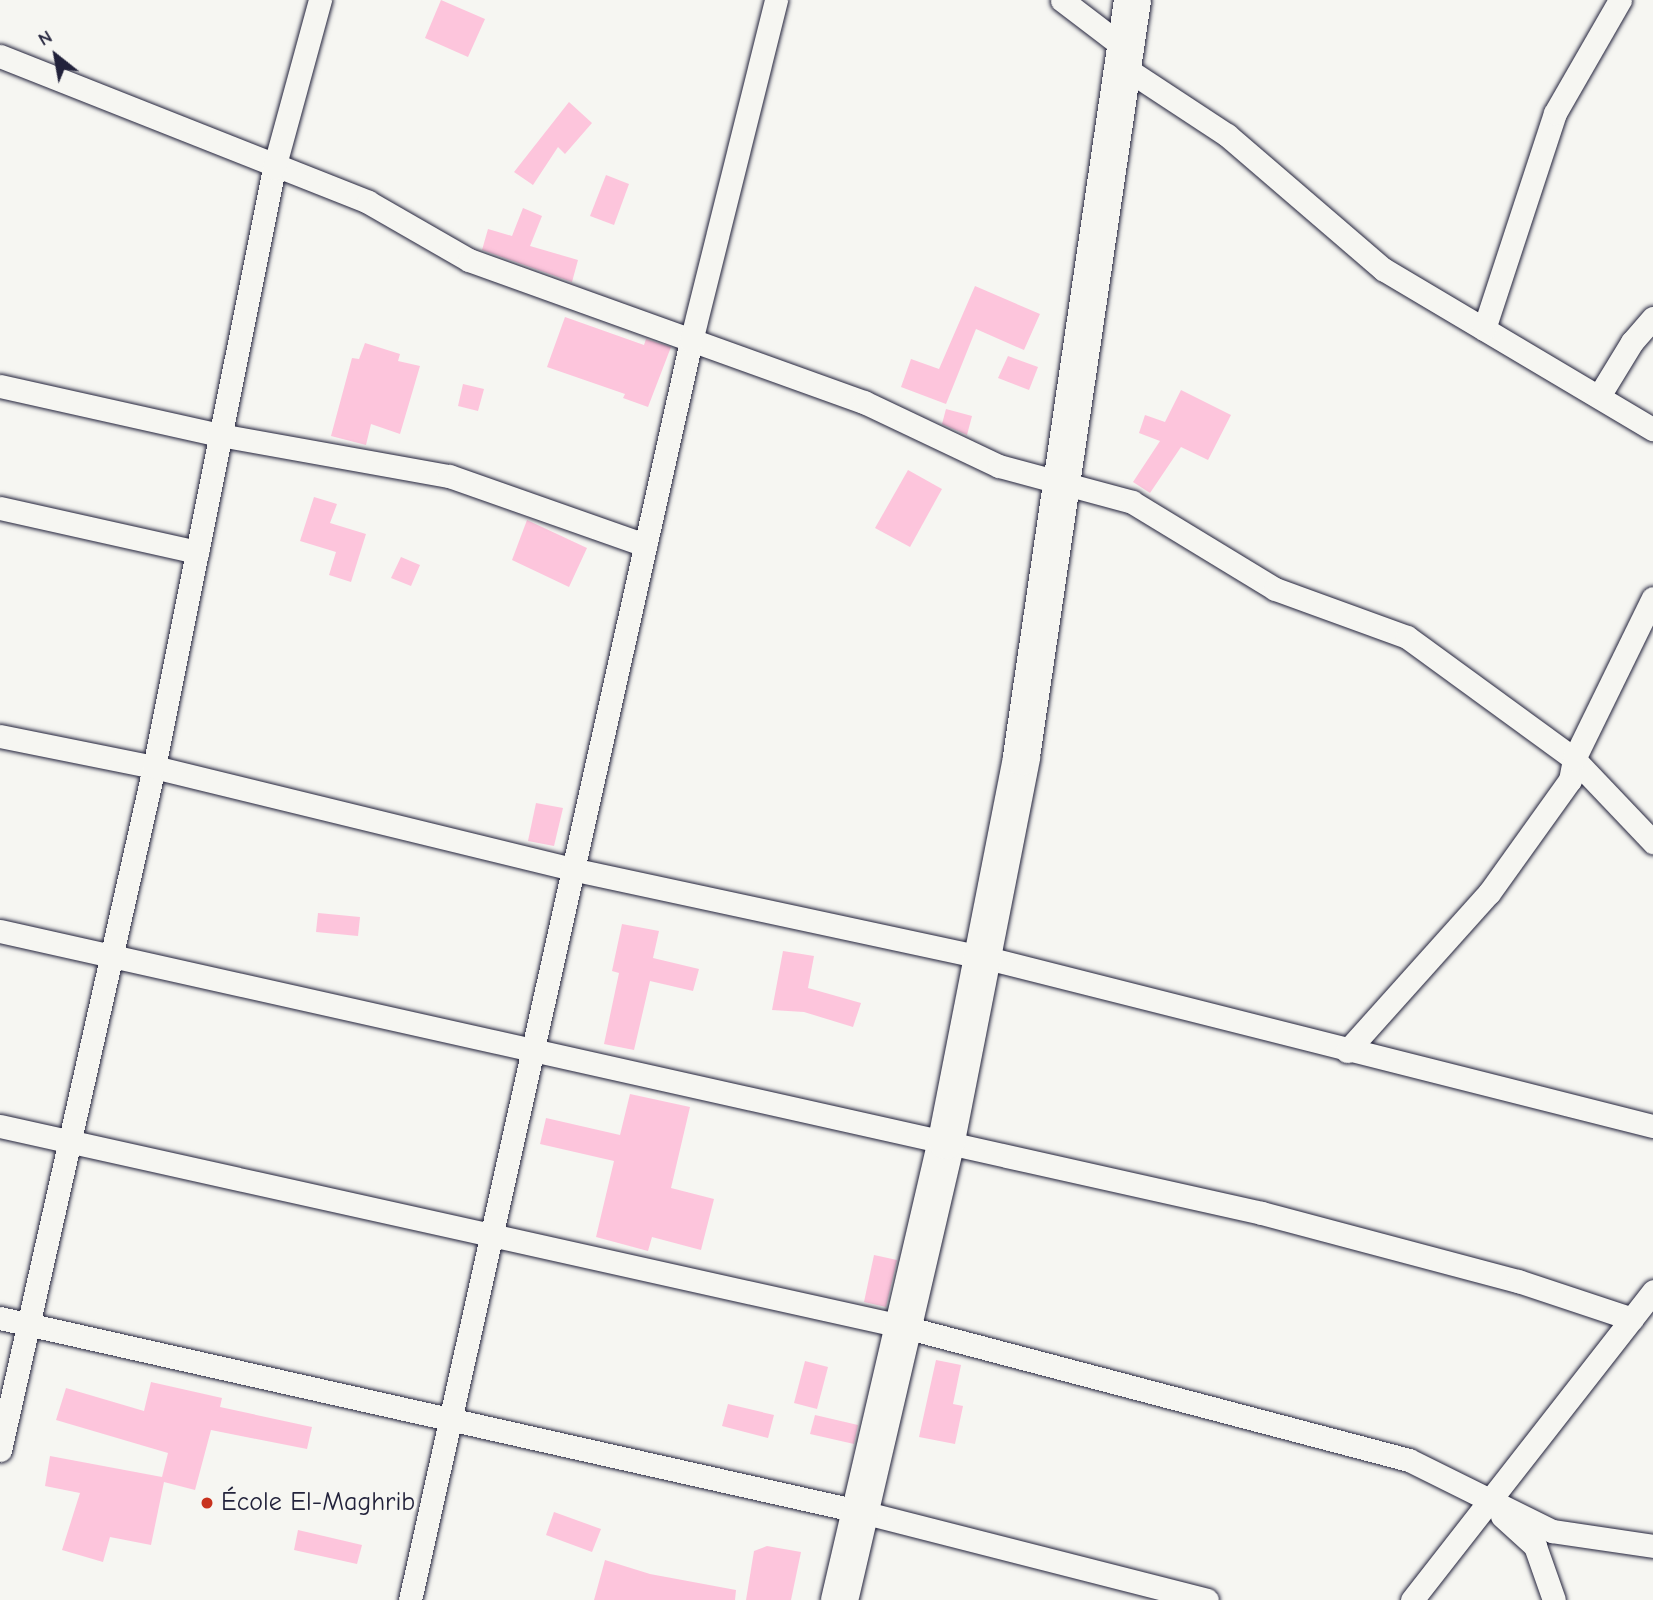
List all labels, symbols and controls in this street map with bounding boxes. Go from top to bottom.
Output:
north arrow [21,21,91,91]
text: N [34,25,56,51]
place label: École El-Maghrib [221,1487,415,1519]
marker: École El-Maghrib [199,1495,215,1511]

